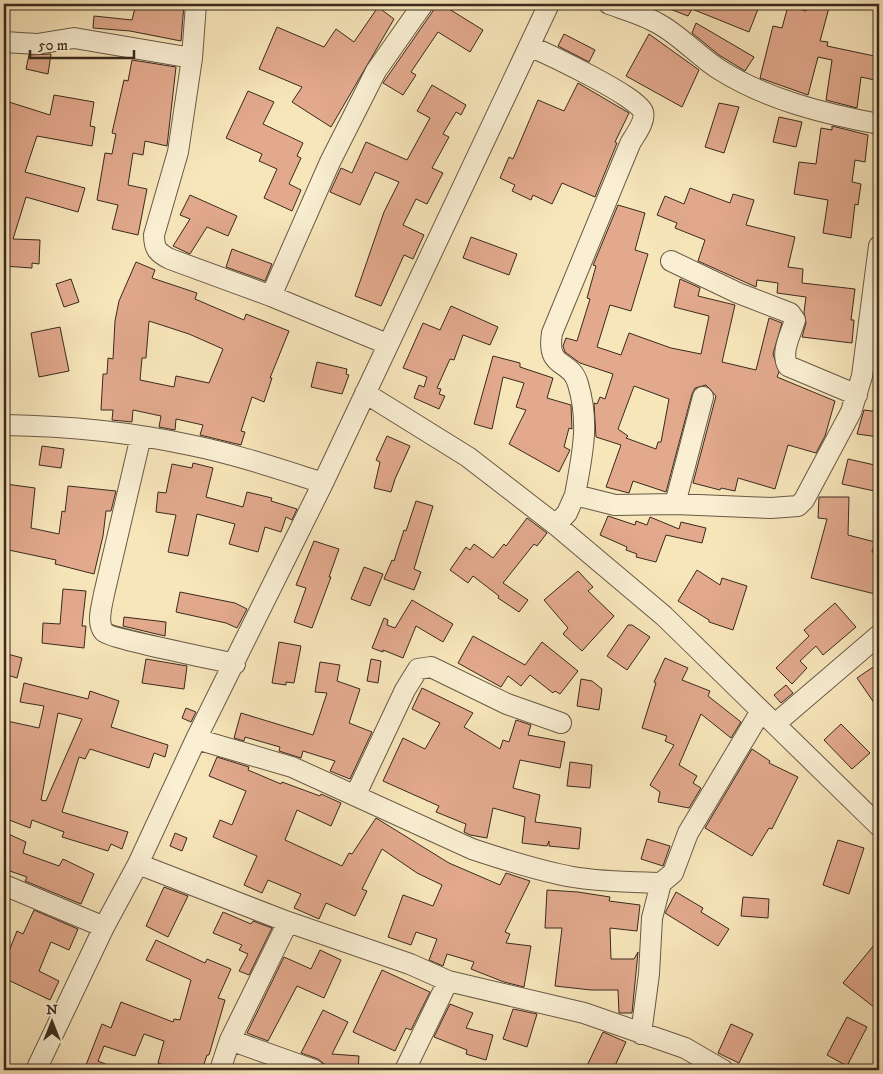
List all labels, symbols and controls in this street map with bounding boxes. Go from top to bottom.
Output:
scale bar [30,28,134,60]
text: 50 m [38,36,68,55]
north arrow [28,996,78,1046]
text: N [46,1001,58,1019]

